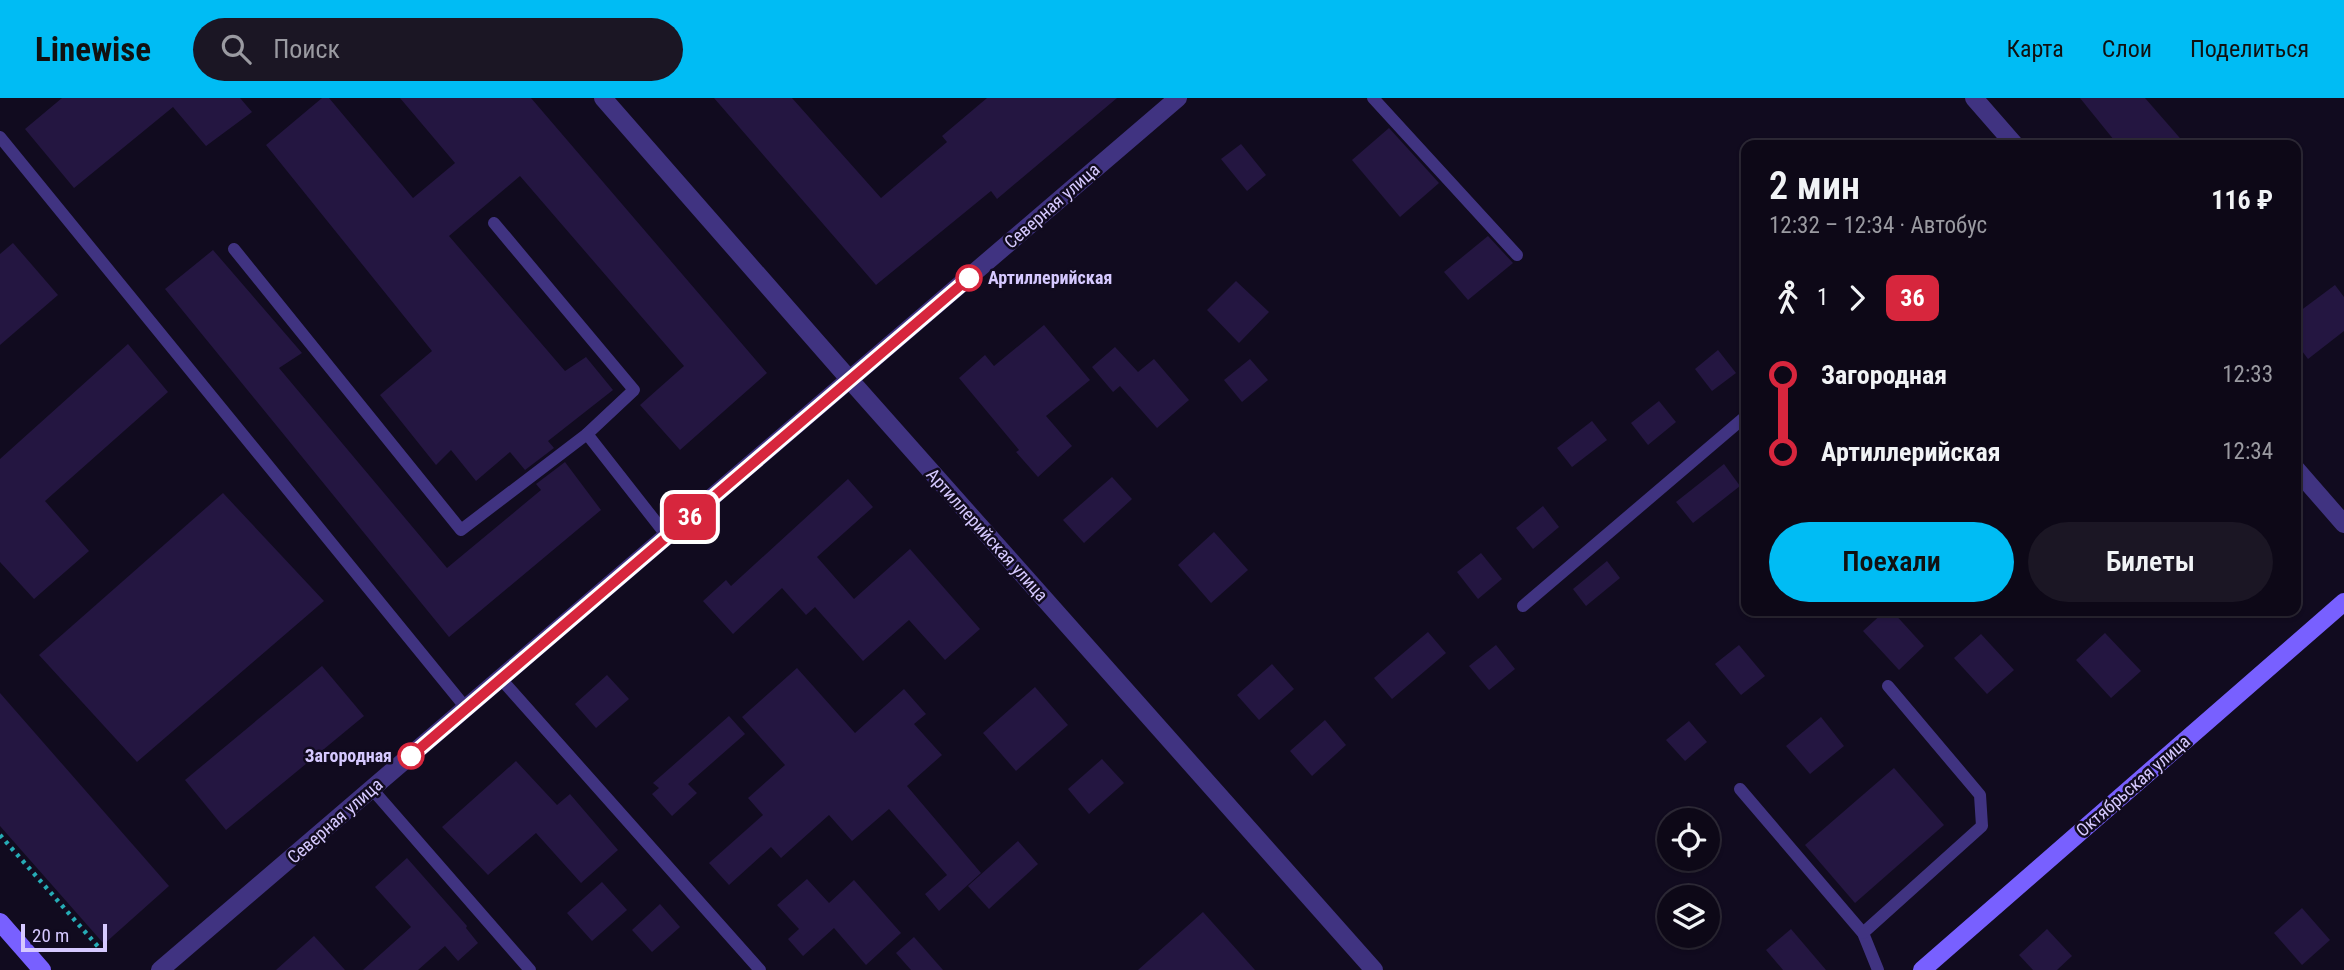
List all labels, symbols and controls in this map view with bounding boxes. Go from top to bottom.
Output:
search box [193,18,683,81]
text: Linewise [35,30,151,69]
icon: search [217,30,255,68]
text: Поиск [273,34,340,64]
text: Карта [2006,35,2064,63]
text: Слои [2102,35,2152,63]
text: Поделиться [2190,35,2309,63]
street label: Северная улица [1000,159,1104,253]
text: 2 мин [1769,164,1860,208]
text: 116 ₽ [2211,185,2273,215]
text: 12:32 – 12:34 · Автобус [1769,212,1987,239]
marker: Артиллерийская [956,265,982,291]
place label: Артиллерийская [988,267,1112,288]
icon: walk [1769,279,1807,317]
icon: forward [1838,279,1876,317]
text: 1 [1817,284,1828,311]
text: 36 [1900,284,1925,312]
text: Загородная [1821,360,1947,390]
text: 12:33 [2222,361,2273,388]
text: Артиллерийская [1821,437,2001,467]
text: 12:34 [2222,438,2273,465]
street label: Артиллерийская улица [922,464,1053,605]
line badge: 36 [658,494,722,540]
text: 36 [678,503,702,531]
button: Поехали [1769,522,2014,602]
button: Билеты [2028,522,2273,602]
street label: Октябрьская улица [2072,731,2194,841]
marker: Загородная [398,743,424,769]
place label: Загородная [305,745,392,766]
street label: Северная улица [283,774,387,868]
map controls [1657,808,1720,948]
button: locate [1657,808,1720,871]
button: layers [1657,885,1720,948]
scale bar [21,921,107,953]
text: 20 m [32,924,69,947]

